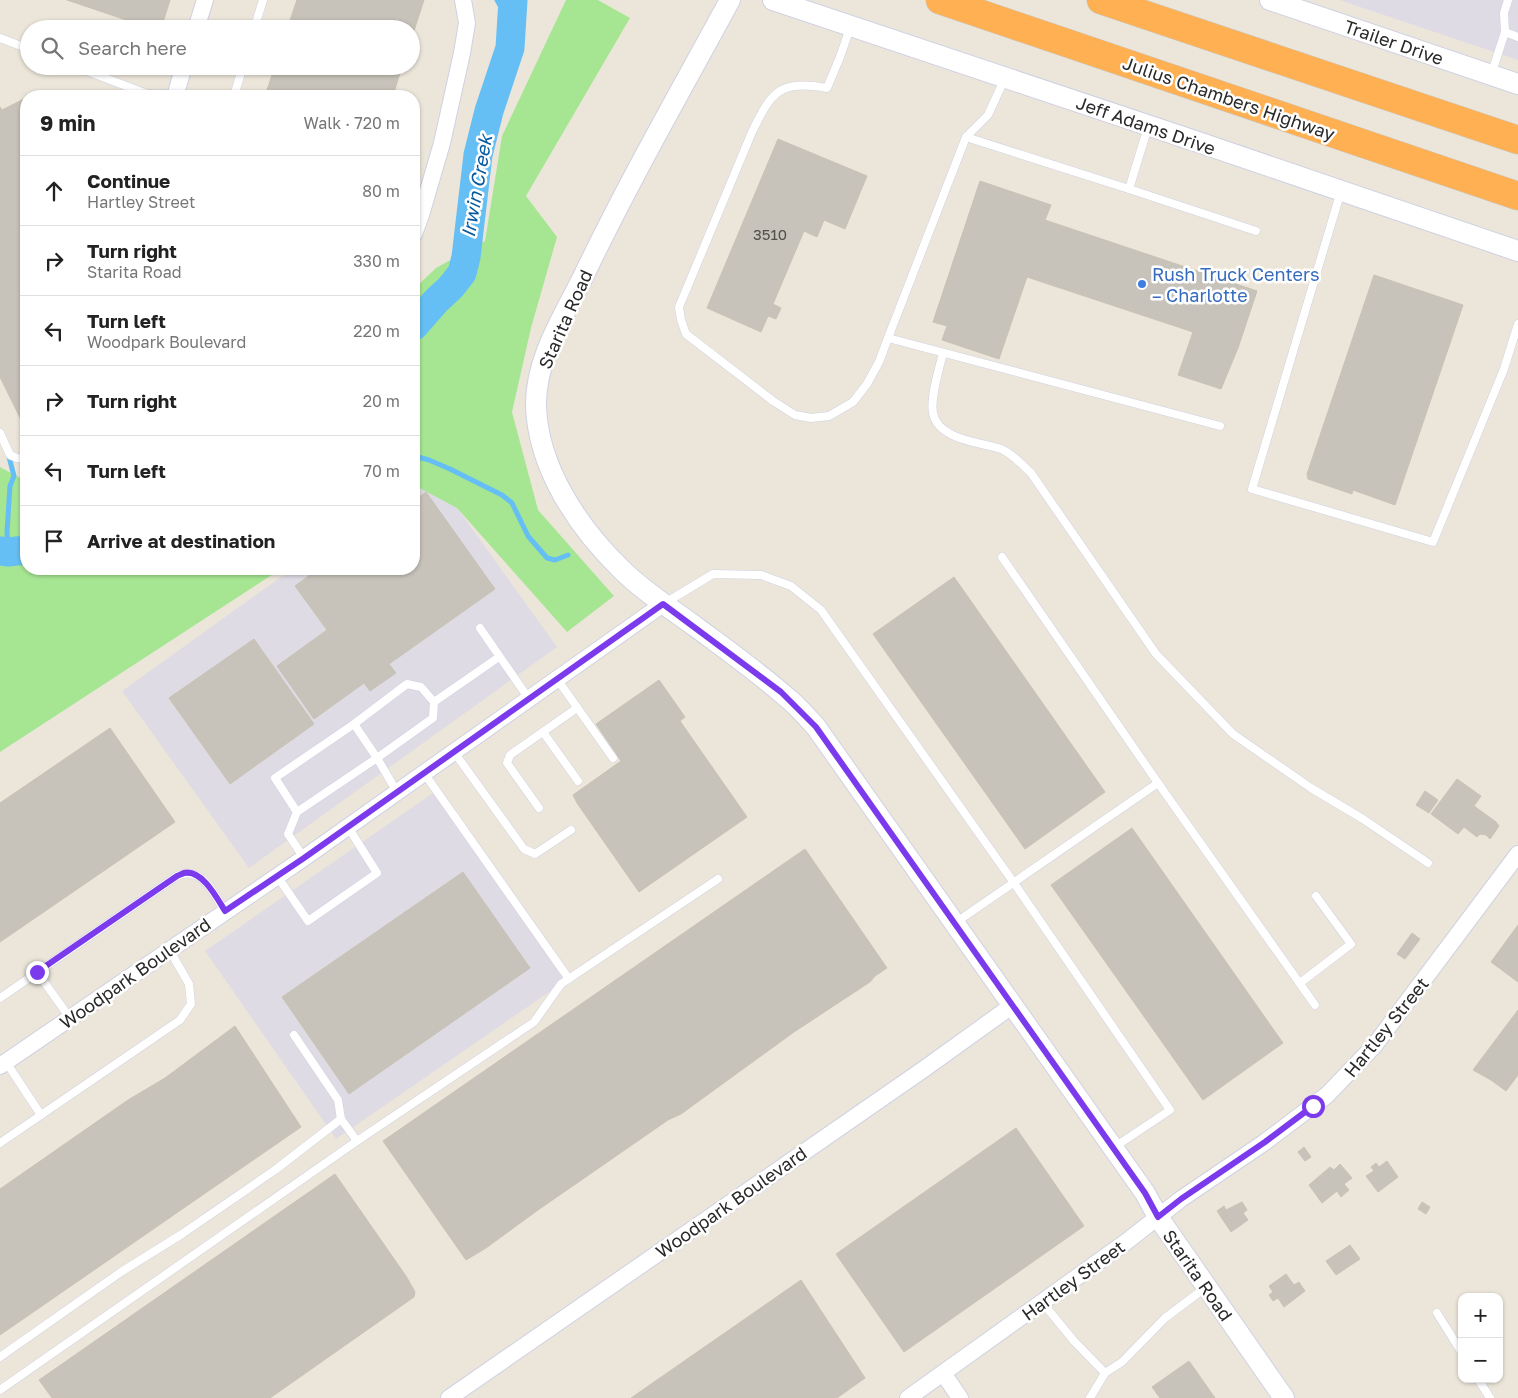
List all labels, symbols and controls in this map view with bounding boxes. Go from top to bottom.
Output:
street label: Trailer Drive [1341,15,1447,69]
search box [20,20,420,75]
icon: search [38,34,66,62]
text: Search here [78,36,187,59]
street label: Julius Chambers Highway [1120,51,1338,145]
street label: Jeff Adams Drive [1074,91,1218,159]
text: 9 min [40,110,95,136]
text: Walk · 720 m [303,113,400,133]
water label: Irwin Creek [456,131,497,239]
text: Continue [87,169,170,192]
icon: ahead [40,177,68,205]
text: 80 m [362,181,400,201]
text: Hartley Street [87,192,195,212]
house number: 3510 [753,225,787,243]
text: Turn right [87,239,177,262]
icon: right [40,247,68,275]
text: 330 m [353,251,400,271]
text: Starita Road [87,262,182,282]
place label: Rush Truck Centers – Charlotte [1152,263,1320,306]
street label: Starita Road [533,266,597,372]
marker: Rush Truck Centers – Charlotte [1136,278,1148,290]
text: Turn left [87,309,166,332]
icon: left [40,317,68,345]
text: 220 m [353,321,400,341]
text: Woodpark Boulevard [87,332,246,352]
icon: right [40,387,68,415]
text: Turn right [87,389,177,412]
text: 20 m [363,391,400,411]
icon: left [40,457,68,485]
text: Turn left [87,459,166,482]
text: 70 m [363,461,400,481]
icon: arrive [40,527,68,555]
text: Arrive at destination [87,529,275,552]
street label: Woodpark Boulevard [55,913,215,1033]
route end [26,961,49,984]
street label: Hartley Street [1339,973,1433,1081]
route start [1302,1095,1325,1118]
street label: Woodpark Boulevard [651,1142,811,1262]
street label: Starita Road [1158,1225,1238,1325]
street label: Hartley Street [1017,1235,1129,1325]
map controls [1458,1293,1503,1383]
button: + [1458,1293,1503,1338]
button: − [1458,1338,1503,1383]

